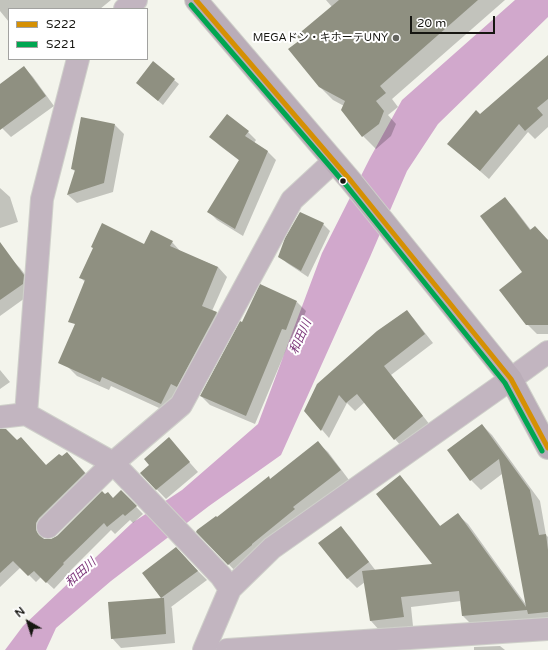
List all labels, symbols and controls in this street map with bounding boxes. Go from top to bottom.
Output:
legend [8,8,148,60]
scale bar [412,8,497,34]
text: 20 m [417,16,446,30]
text: S222 [46,17,76,31]
place label: MEGAドン・キホーテUNY [253,31,388,45]
marker: MEGAドン・キホーテUNY [391,33,401,43]
text: S221 [46,37,76,51]
unlabelled marker [338,176,348,186]
water label: 和田川 [287,318,315,356]
water label: 和田川 [63,556,99,590]
north arrow [8,602,48,642]
text: N [13,604,28,620]

